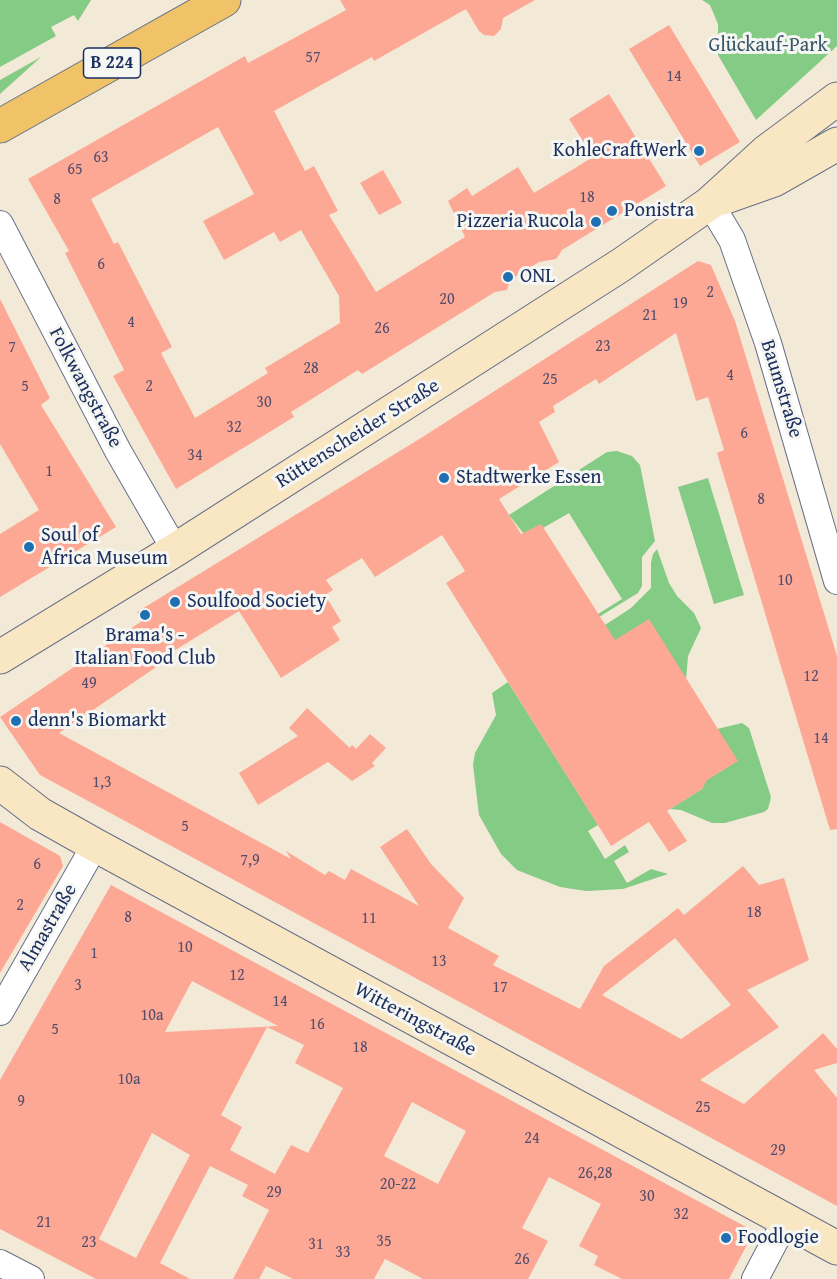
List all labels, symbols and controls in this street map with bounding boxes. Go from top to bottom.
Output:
park label: Glückauf-Park [708,34,828,58]
road number: B 224 [84,48,140,78]
house number: 57 [305,48,321,68]
house number: 14 [666,67,682,87]
place label: KohleCraftWerk [553,139,687,163]
marker: KohleCraftWerk [692,144,706,158]
house number: 63 [93,148,109,168]
house number: 65 [67,160,83,180]
house number: 18 [579,188,595,208]
house number: 8 [53,190,61,210]
place label: Ponistra [624,199,694,223]
marker: Ponistra [605,204,619,218]
place label: Pizzeria Rucola [457,210,584,234]
marker: Pizzeria Rucola [589,215,603,229]
house number: 6 [97,255,105,275]
place label: ONL [520,265,555,289]
marker: ONL [501,270,515,284]
house number: 2 [706,283,714,303]
house number: 20 [439,290,455,310]
house number: 19 [672,294,688,314]
house number: 21 [642,306,658,326]
house number: 4 [127,313,135,333]
house number: 26 [374,319,390,339]
street label: Folkwangstraße [43,324,127,452]
house number: 23 [595,337,611,357]
street label: Baumstraße [755,337,807,441]
house number: 7 [8,338,16,358]
house number: 28 [303,359,319,379]
house number: 4 [726,366,734,386]
house number: 25 [542,370,558,390]
street label: Rüttenscheider Straße [272,374,444,494]
house number: 5 [21,377,29,397]
house number: 2 [145,377,153,397]
house number: 30 [256,393,272,413]
house number: 32 [226,418,242,438]
house number: 6 [740,424,748,444]
house number: 34 [187,446,203,466]
house number: 1 [45,462,53,482]
place label: Stadtwerke Essen [456,466,602,490]
marker: Stadtwerke Essen [437,471,451,485]
house number: 8 [757,490,765,510]
place label: Soul of Africa Museum [41,524,168,571]
marker: Soul of Africa Museum [22,540,36,554]
house number: 10 [777,571,793,591]
place label: Soulfood Society [187,590,326,614]
marker: Soulfood Society [168,595,182,609]
marker: Brama's - Italian Food Club [138,608,152,622]
place label: Brama's - Italian Food Club [74,624,216,671]
house number: 12 [803,667,819,687]
house number: 49 [81,674,97,694]
place label: denn's Biomarkt [28,709,166,733]
marker: denn's Biomarkt [9,714,23,728]
house number: 14 [813,729,829,749]
house number: 1,3 [92,773,112,793]
house number: 5 [181,817,189,837]
house number: 7,9 [240,851,260,871]
house number: 6 [33,855,41,875]
street label: Almastraße [13,880,83,976]
house number: 2 [16,896,24,916]
house number: 18 [746,903,762,923]
house number: 8 [124,908,132,928]
house number: 11 [361,909,377,929]
house number: 10 [177,938,193,958]
house number: 1 [90,944,98,964]
house number: 13 [431,952,447,972]
house number: 12 [229,966,245,986]
house number: 3 [74,976,82,996]
street label: Witteringstraße [350,978,480,1062]
house number: 17 [492,978,508,998]
house number: 14 [272,992,288,1012]
house number: 10a [141,1006,163,1026]
house number: 16 [309,1015,325,1035]
house number: 5 [51,1020,59,1040]
house number: 18 [352,1038,368,1058]
house number: 10a [118,1070,140,1090]
house number: 9 [17,1092,25,1112]
house number: 25 [695,1098,711,1118]
house number: 24 [524,1129,540,1149]
house number: 29 [770,1141,786,1161]
house number: 26,28 [578,1164,612,1184]
house number: 20-22 [380,1175,416,1195]
house number: 29 [266,1183,282,1203]
house number: 30 [639,1187,655,1207]
house number: 32 [673,1205,689,1225]
house number: 21 [36,1213,52,1233]
place label: Foodlogie [738,1226,819,1250]
marker: Foodlogie [719,1231,733,1245]
house number: 35 [376,1232,392,1252]
house number: 23 [81,1233,97,1253]
house number: 31 [308,1235,324,1255]
house number: 33 [335,1243,351,1263]
house number: 26 [514,1250,530,1270]

